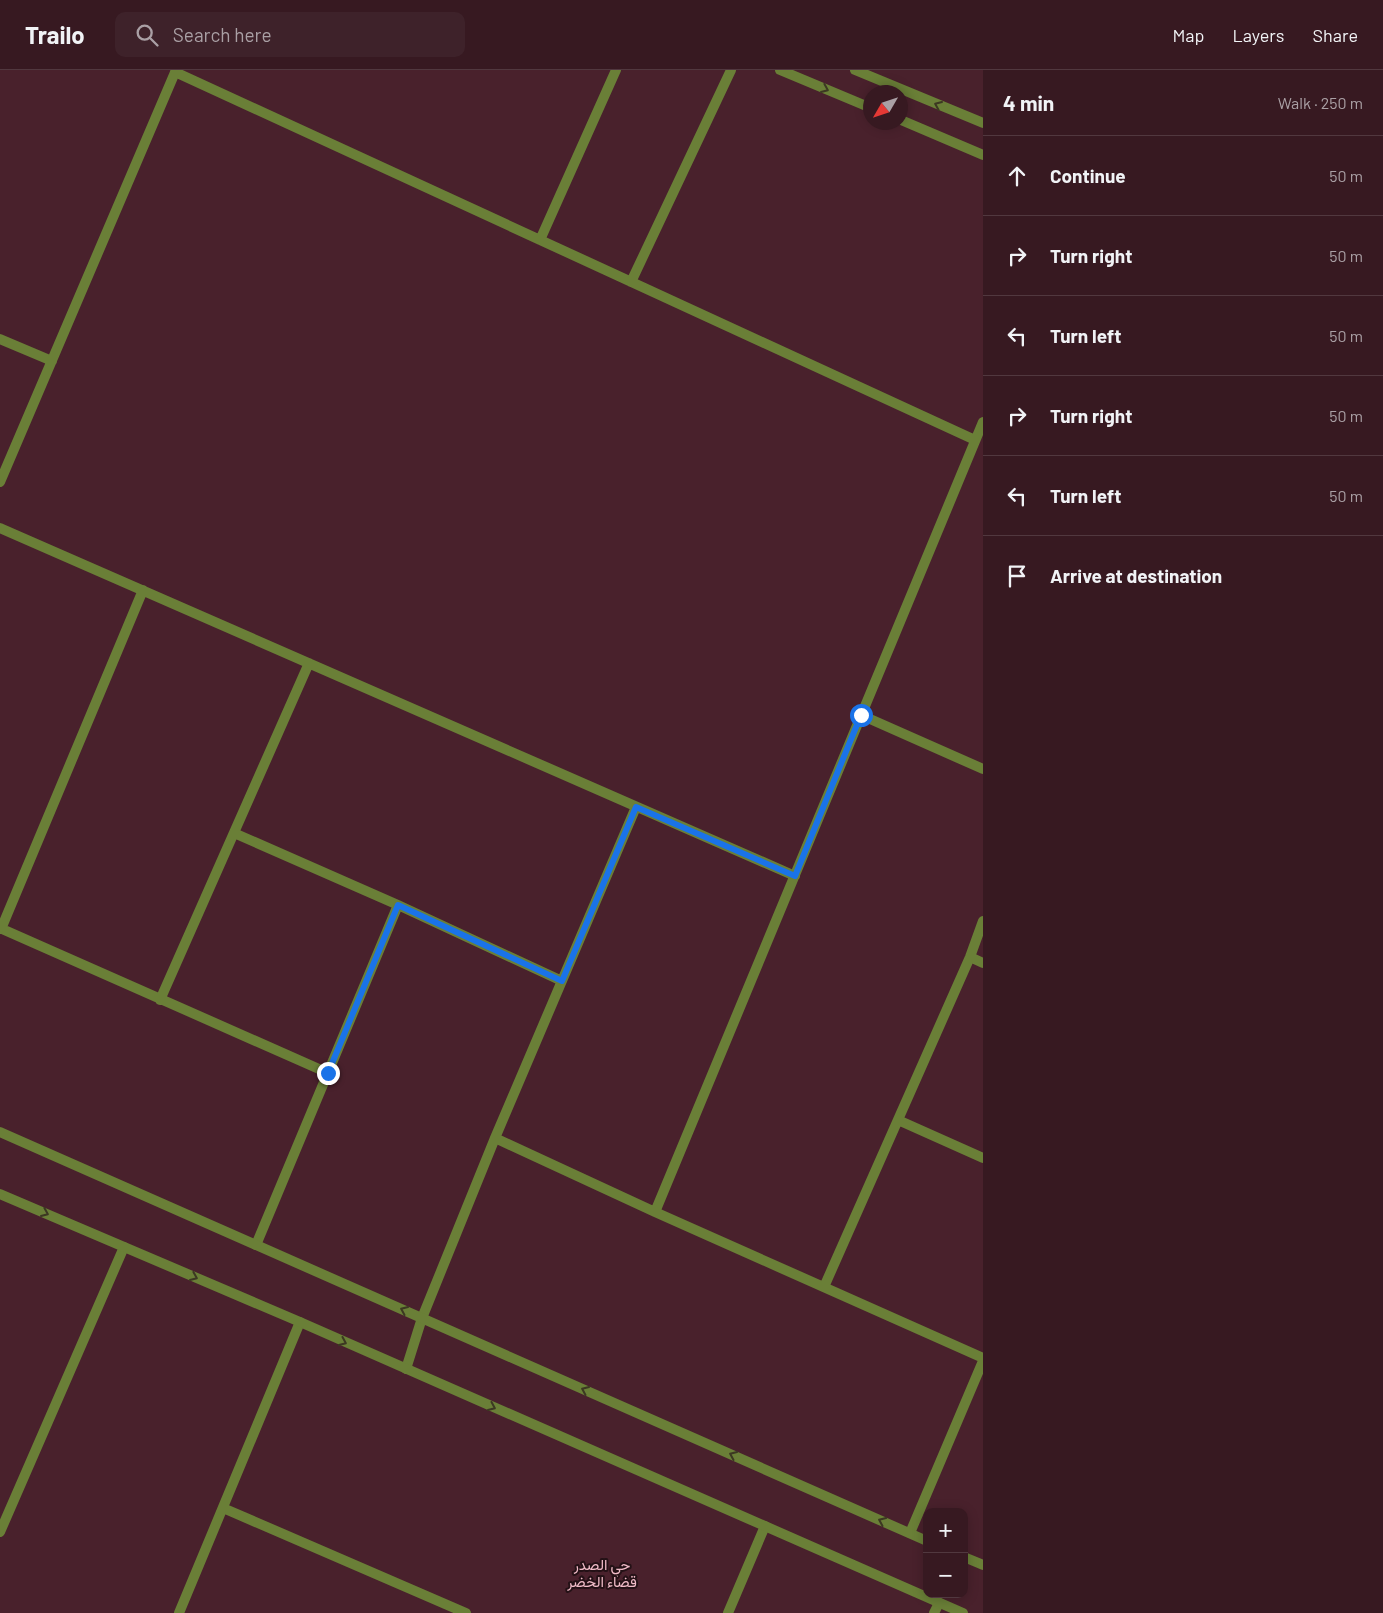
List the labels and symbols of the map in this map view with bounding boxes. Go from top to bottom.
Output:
one-way arrow [820,82,829,93]
north arrow [863,85,908,130]
one-way arrow [934,100,943,111]
route start [850,704,873,727]
route end [317,1062,340,1085]
one-way arrow [40,1206,49,1217]
one-way arrow [189,1271,198,1282]
one-way arrow [400,1306,409,1317]
one-way arrow [338,1335,347,1346]
one-way arrow [581,1385,590,1396]
one-way arrow [487,1400,496,1411]
one-way arrow [729,1451,738,1462]
one-way arrow [878,1516,887,1527]
district label: حي الصدر قضاء الخضر [566,1555,637,1591]

